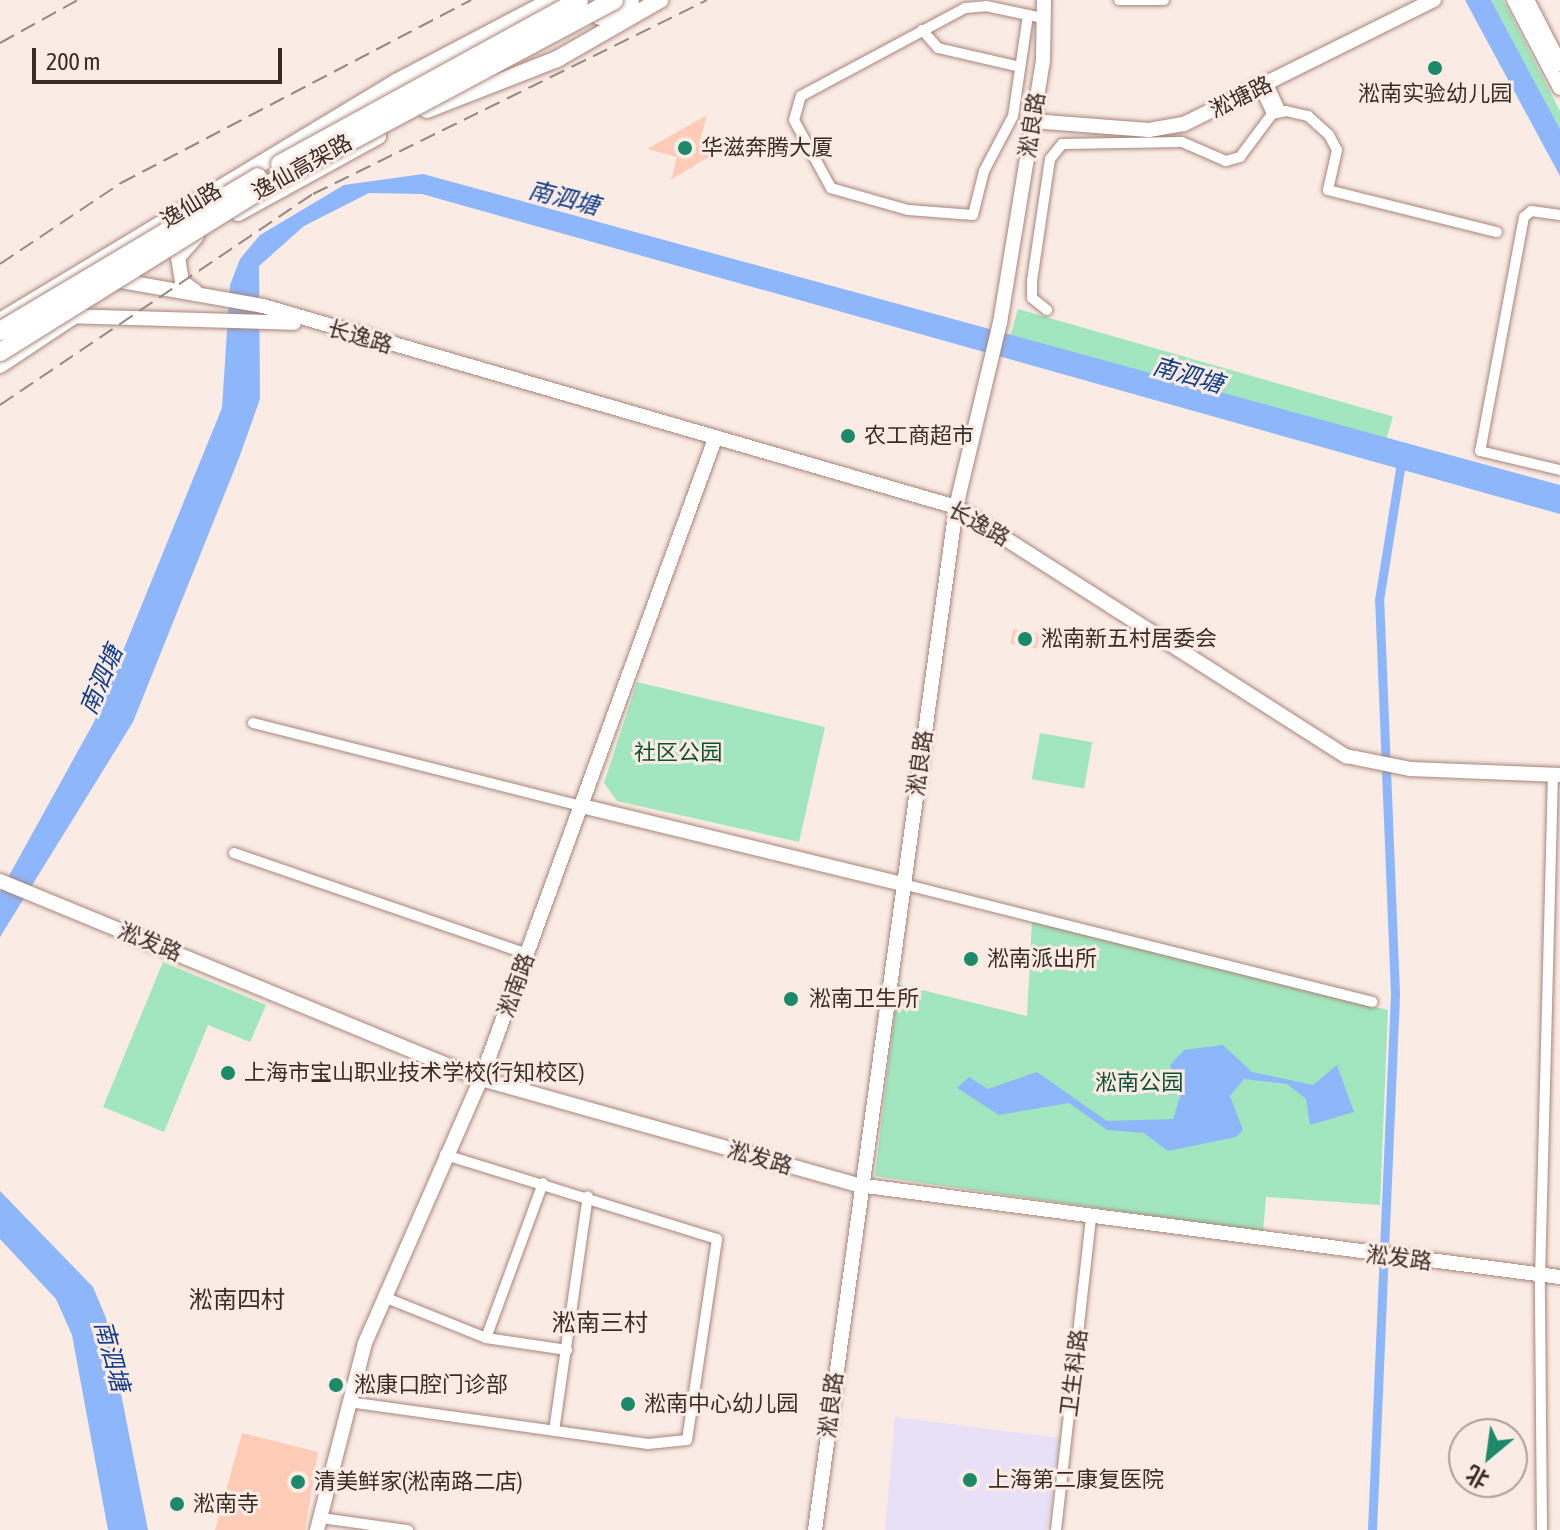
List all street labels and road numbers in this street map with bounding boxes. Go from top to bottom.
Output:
street label: 淞塘路 [1206,71,1276,123]
street label: 淞良路 [1014,90,1050,160]
street label: 逸仙高架路 [247,129,357,205]
street label: 逸仙路 [156,177,226,233]
street label: 长逸路 [325,315,395,359]
street label: 长逸路 [944,496,1014,552]
street label: 淞良路 [902,728,938,798]
street label: 淞发路 [114,917,186,967]
street label: 淞南路 [492,949,540,1021]
street label: 淞发路 [725,1136,795,1180]
street label: 淞发路 [1365,1241,1433,1275]
street label: 卫生科路 [1056,1328,1092,1418]
street label: 淞良路 [814,1371,848,1439]

